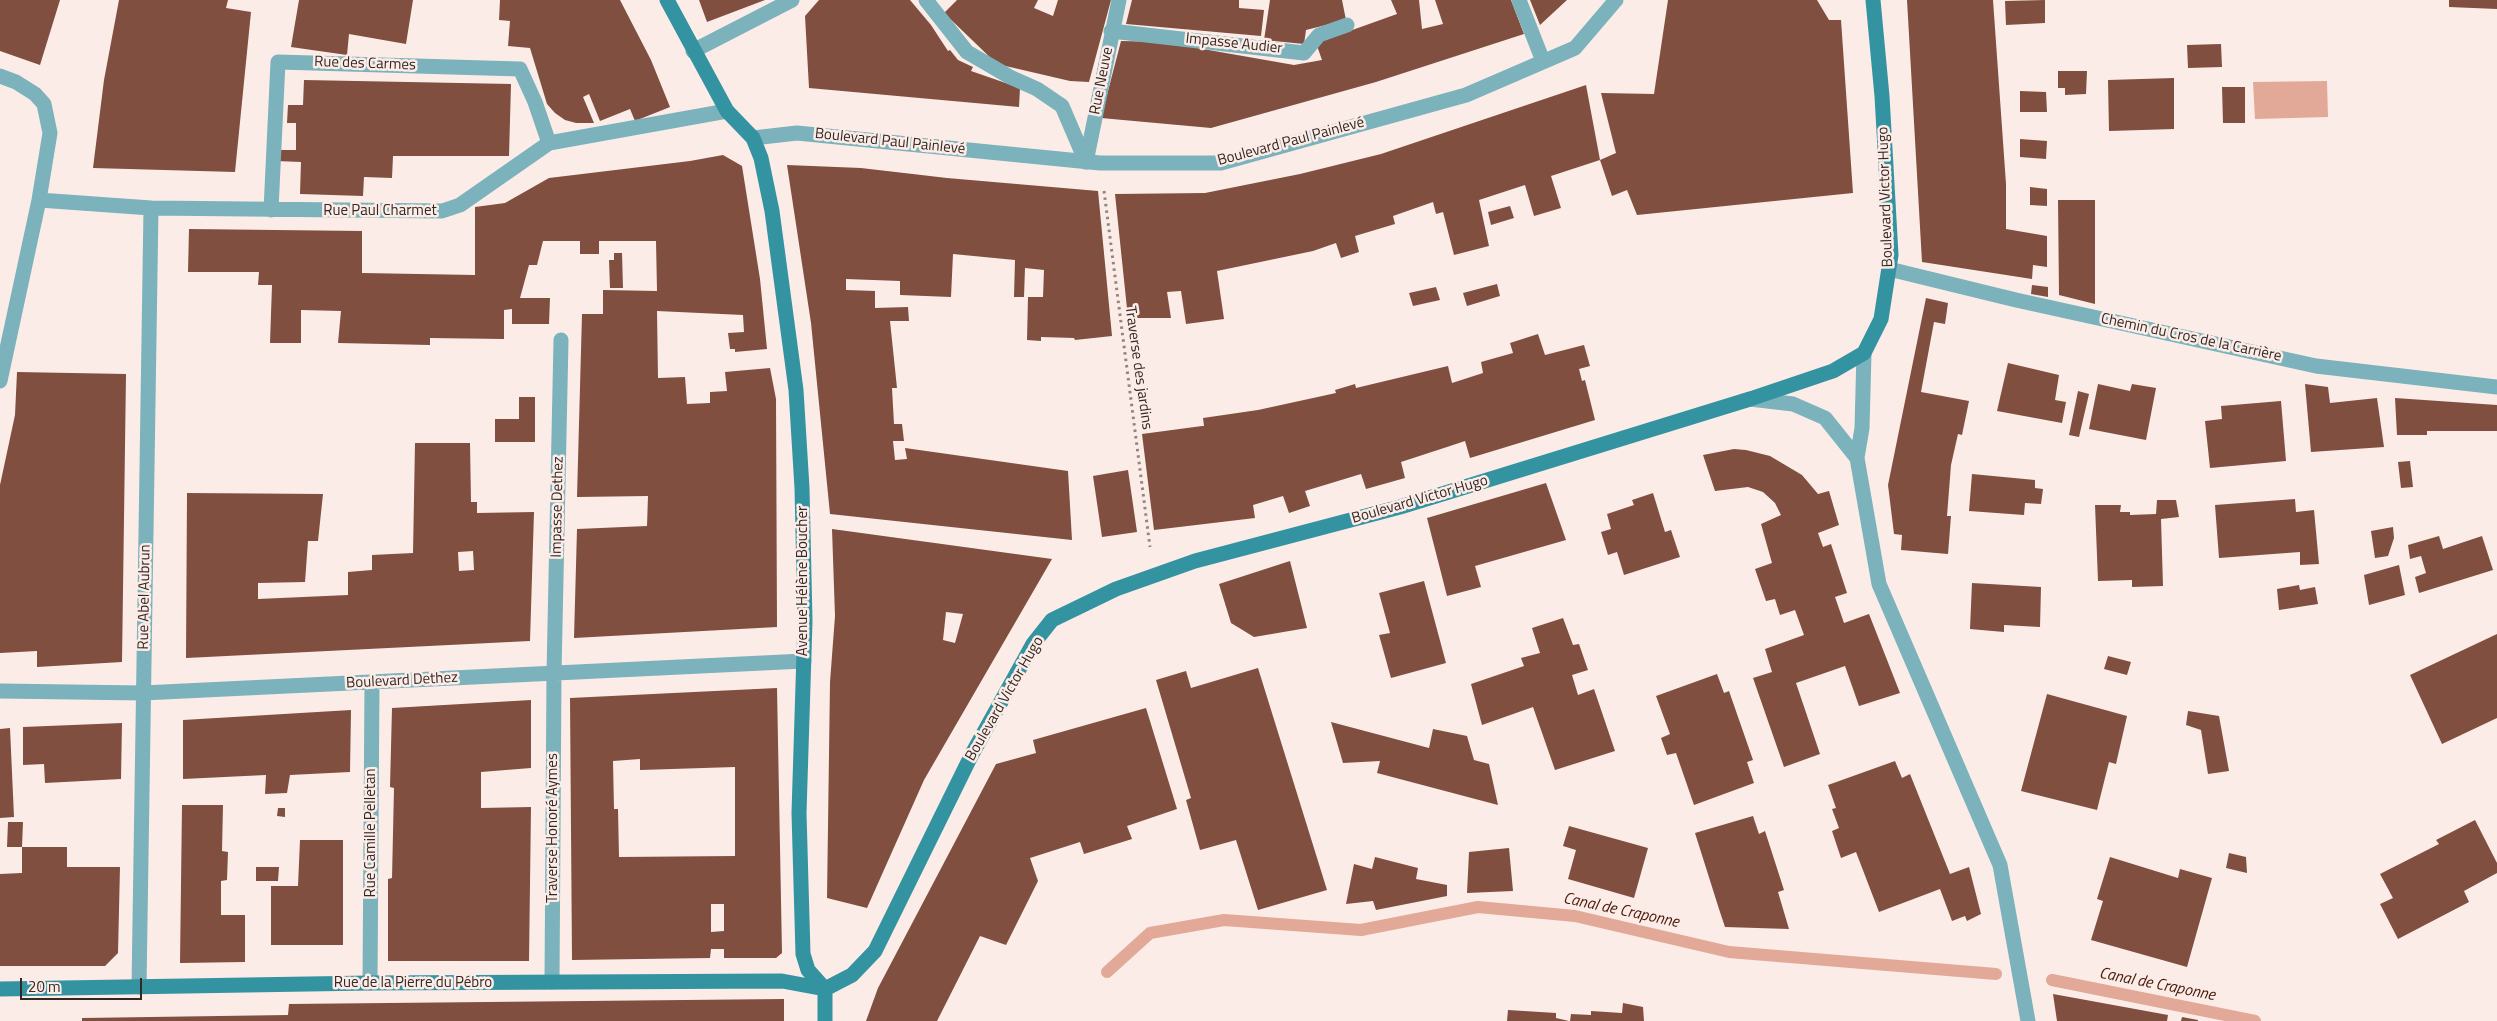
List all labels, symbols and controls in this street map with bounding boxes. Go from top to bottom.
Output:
street label: Impasse Audier [1185,30,1283,58]
street label: Rue Neuve [1087,46,1117,116]
street label: Rue des Carmes [314,53,416,75]
street label: Boulevard Paul Painlevé [1216,114,1366,170]
street label: Boulevard Paul Painlevé [814,125,966,159]
street label: Boulevard Victor Hugo [1875,126,1897,268]
street label: Rue Paul Charmet [323,202,437,220]
street label: Traverse des jardins [1120,305,1156,431]
street label: Chemin du Cros de la Carrière [2099,310,2283,366]
street label: Impasse Dethez [548,456,568,558]
street label: Boulevard Victor Hugo [1350,472,1490,528]
street label: Avenue Hélène Boucher [794,506,812,656]
street label: Rue Abel Aubrun [135,544,155,650]
street label: Boulevard Victor Hugo [962,634,1048,764]
street label: Boulevard Dethez [346,669,458,693]
street label: Traverse Honoré Aymes [544,753,562,903]
street label: Rue Camille Pelletan [362,768,380,898]
water label: Canal de Craponne [1561,889,1681,933]
water label: Canal de Craponne [2097,964,2217,1006]
scale bar [22,968,145,1000]
street label: Rue de la Pierre du Pébro [334,974,492,992]
text: 20 m [28,975,61,998]

